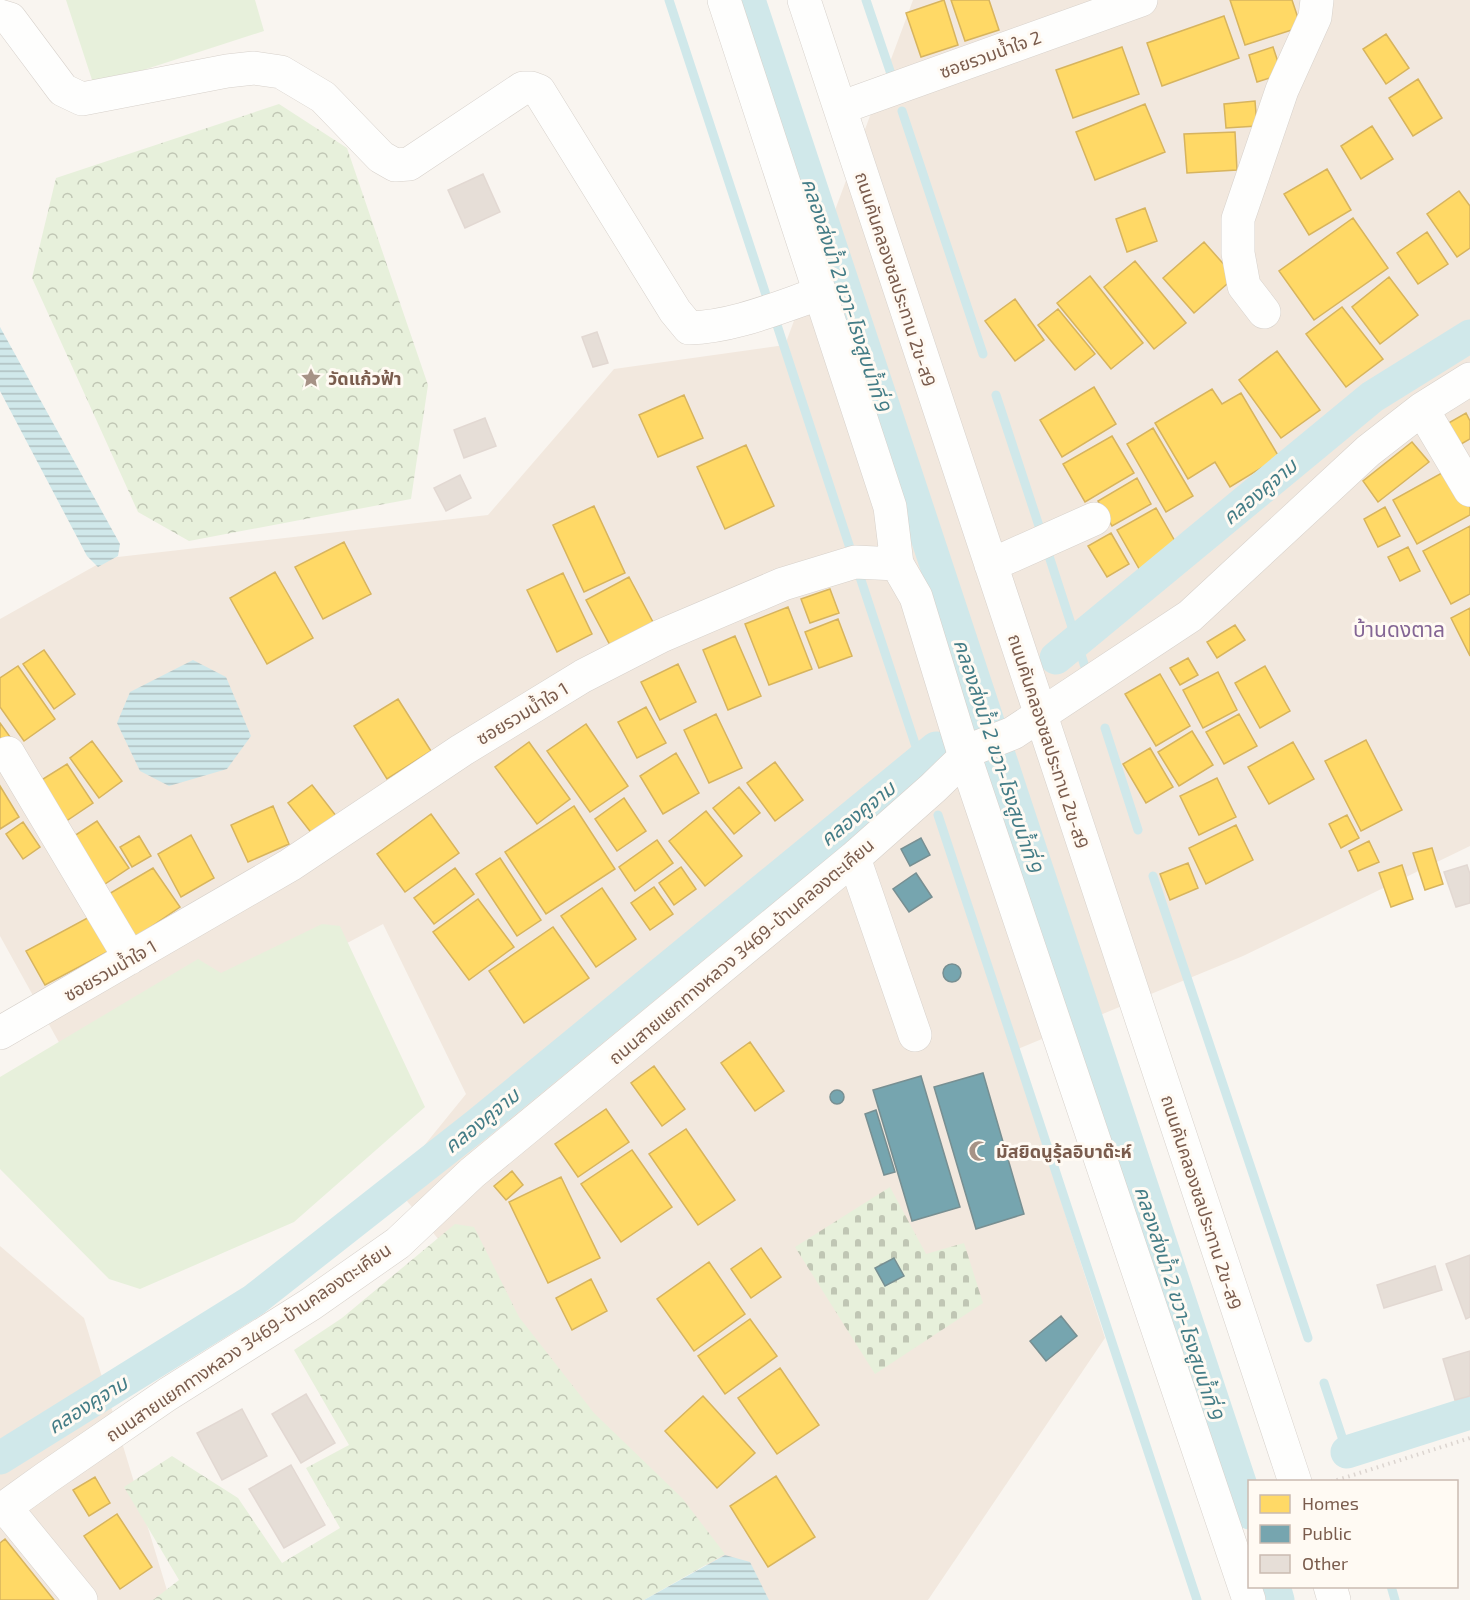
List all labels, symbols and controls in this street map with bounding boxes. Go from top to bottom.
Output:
street label: ซอยรวมน้ำใจ 2 [936,25,1044,83]
street label: ถนนคันคลองชลประทาน 2ข-ส9 [851,169,941,389]
water label: คลองส่งน้ำ 2 ขวา-โรงสูบน้ำที่ 9 [796,175,897,416]
place icon: วัดแก้วฟ้า [299,366,323,390]
place label: วัดแก้วฟ้า [328,367,401,389]
water label: คลองคูจาม [1217,452,1303,530]
district label: บ้านดงตาล [1353,616,1445,641]
street label: ถนนคันคลองชลประทาน 2ข-ส9 [1004,631,1094,851]
water label: คลองส่งน้ำ 2 ขวา-โรงสูบน้ำที่ 9 [948,636,1049,877]
street label: ซอยรวมน้ำใจ 1 [471,676,572,749]
water label: คลองคูจาม [815,775,902,852]
street label: ถนนสายแยกทางหลวง 3469-บ้านคลองตะเคียน [604,833,878,1069]
street label: ซอยรวมน้ำใจ 1 [59,934,160,1005]
water label: คลองคูจาม [439,1082,526,1159]
street label: ถนนคันคลองชลประทาน 2ข-ส9 [1157,1092,1247,1312]
mosque icon: มัสยิดนูรุ้ลอิบาด๊ะห์ [967,1139,991,1163]
place label: มัสยิดนูรุ้ลอิบาด๊ะห์ [996,1140,1132,1163]
water label: คลองส่งน้ำ 2 ขวา-โรงสูบน้ำที่ 9 [1129,1183,1230,1424]
street label: ถนนสายแยกทางหลวง 3469-บ้านคลองตะเคียน [101,1238,395,1446]
water label: คลองคูจาม [43,1369,134,1440]
legend [1248,1480,1458,1588]
text: Homes [1302,1492,1359,1514]
text: Public [1302,1522,1352,1544]
text: Other [1302,1552,1348,1574]

